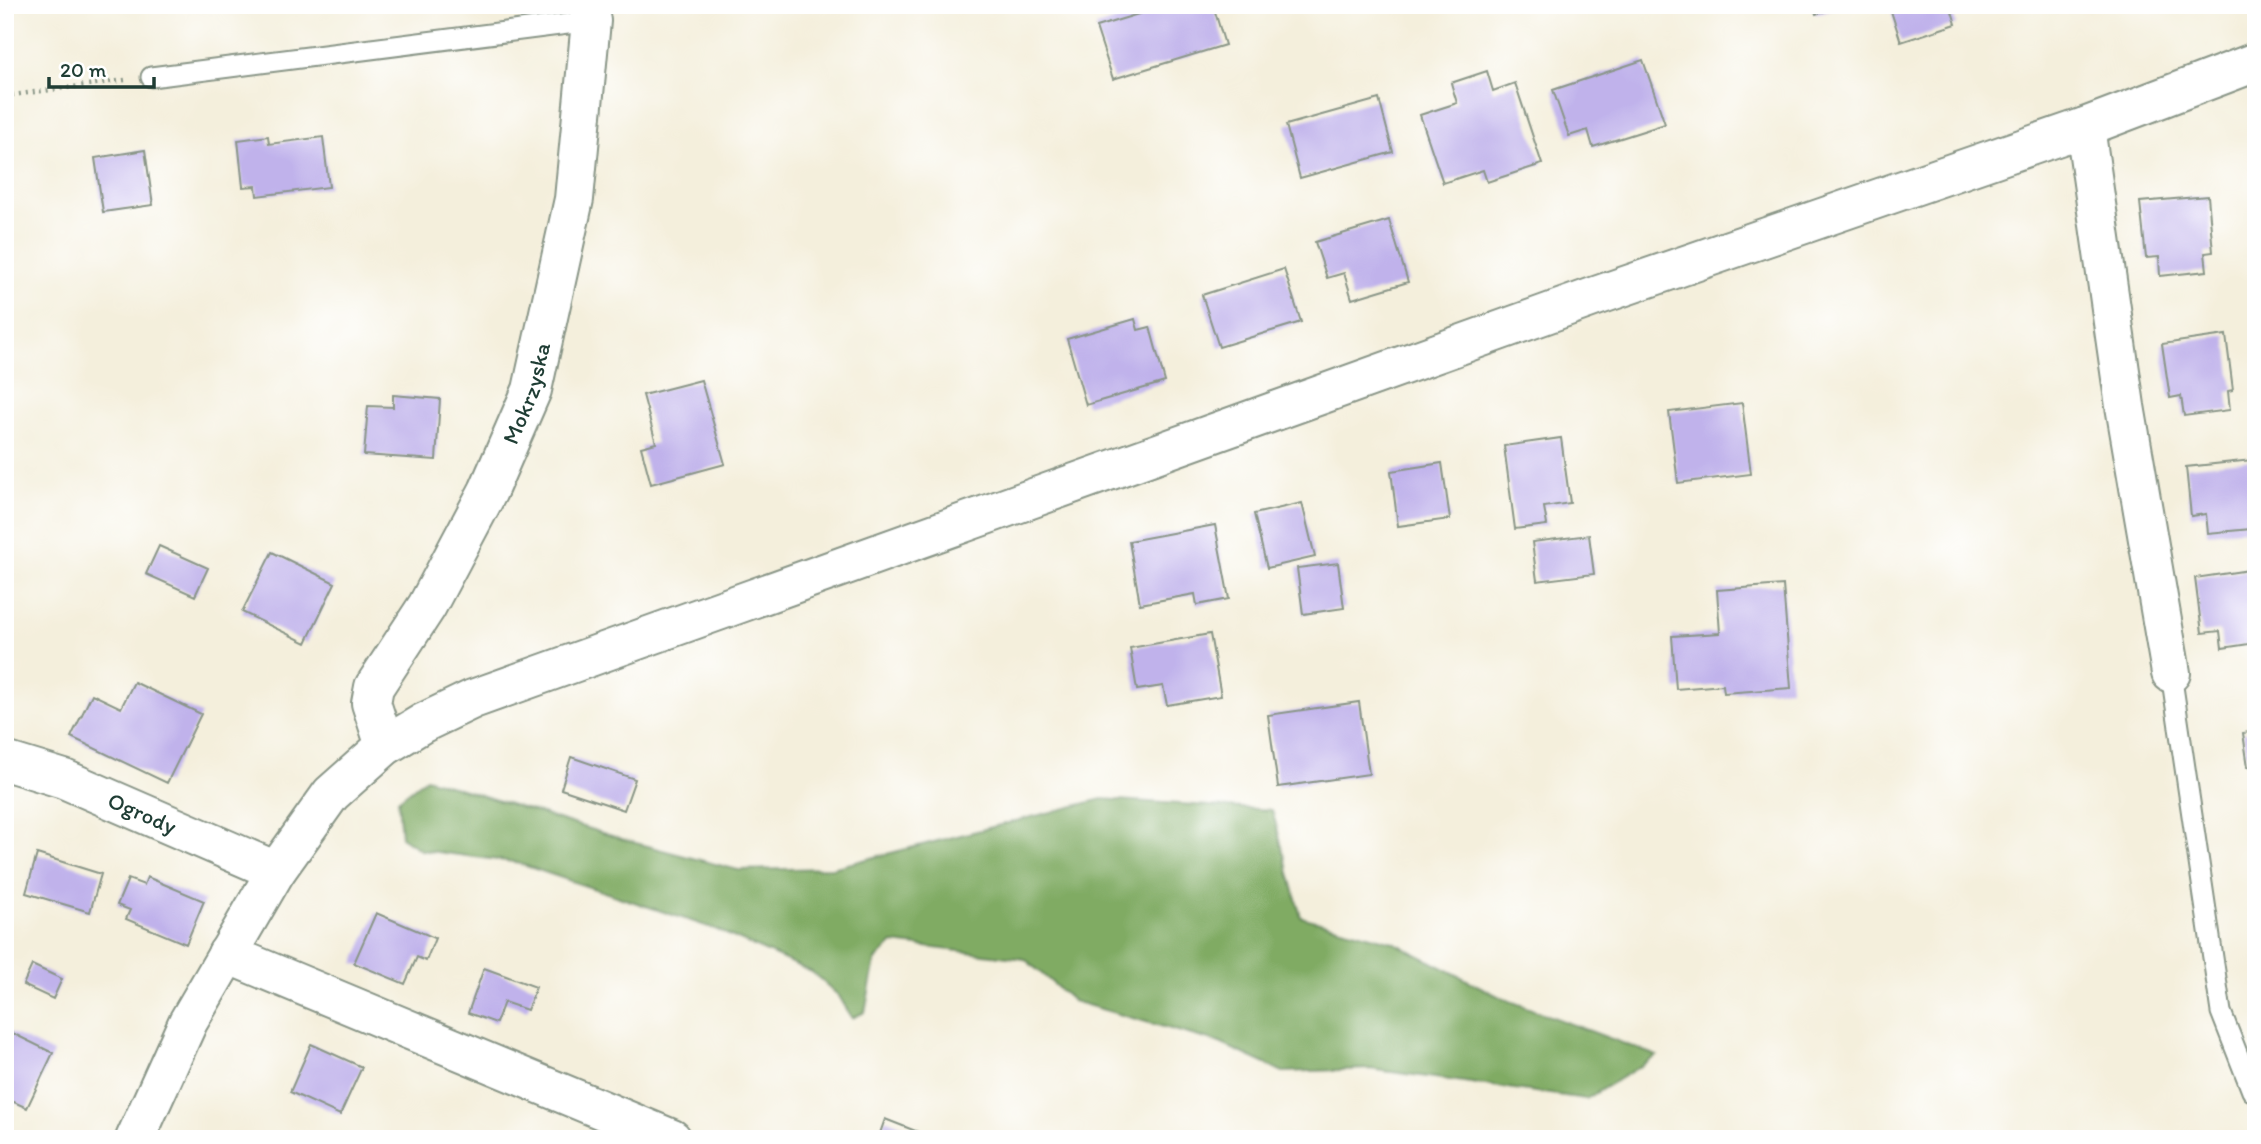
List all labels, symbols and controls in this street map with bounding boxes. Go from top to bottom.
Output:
scale bar [49,46,154,90]
text: 20 m [60,57,107,82]
street label: Mokrzyska [496,340,556,448]
street label: Ogrody [104,786,181,840]

